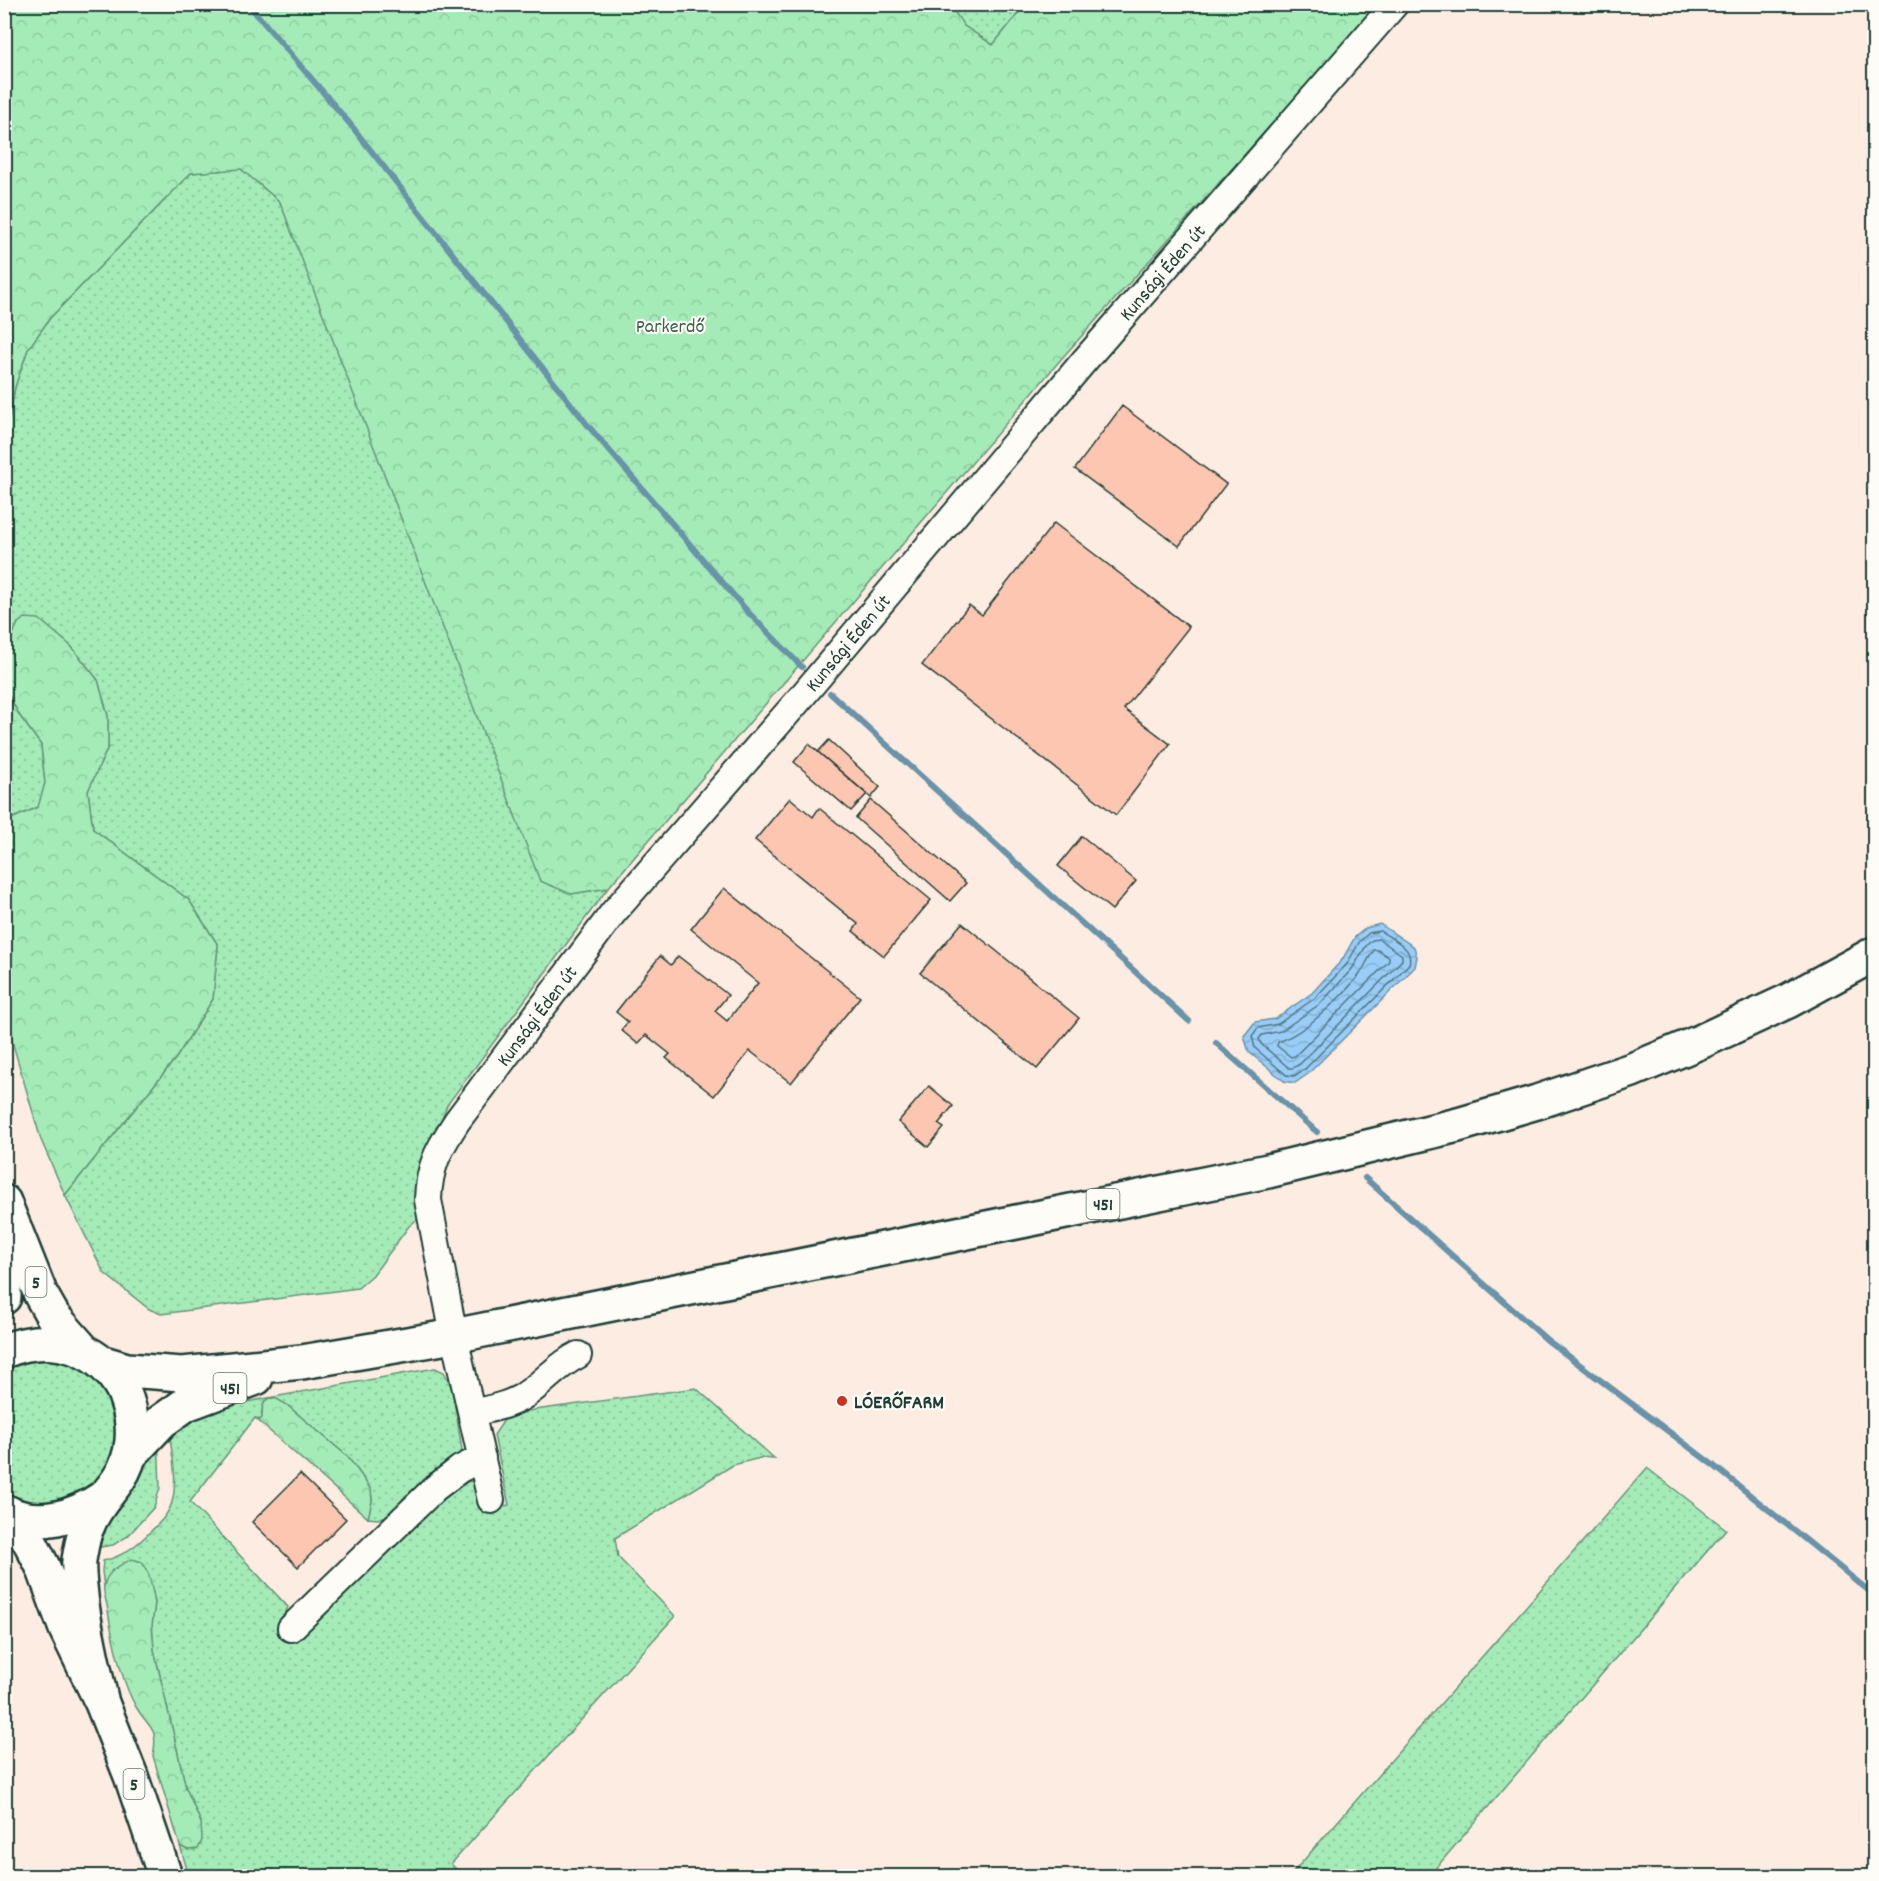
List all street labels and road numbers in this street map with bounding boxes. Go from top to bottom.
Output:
street label: Kunsági Éden út [1114,220,1214,328]
street label: Kunsági Éden út [800,590,899,699]
street label: Kunsági Éden út [491,961,586,1074]
road number: 451 [1086,1189,1120,1219]
road number: 5 [26,1267,46,1297]
road number: 451 [214,1373,246,1403]
road number: 5 [124,1769,144,1799]

